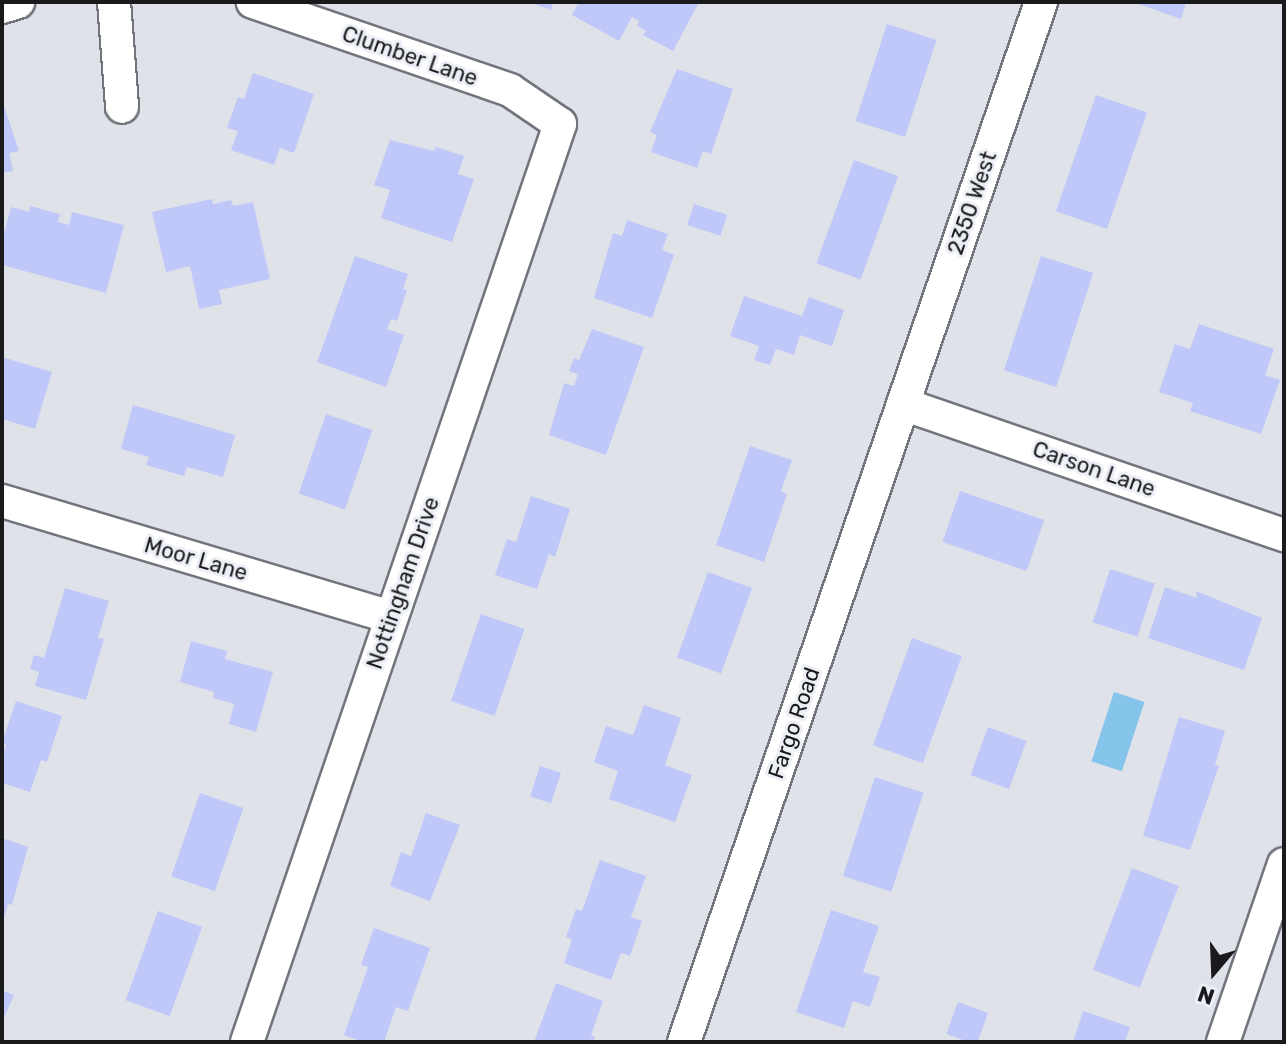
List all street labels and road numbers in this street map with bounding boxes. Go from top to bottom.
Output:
street label: Clumber Lane [339,20,481,92]
street label: 2350 West [942,148,1002,258]
street label: Carson Lane [1029,436,1159,502]
street label: Nottingham Drive [361,493,445,673]
street label: Moor Lane [141,532,251,586]
street label: Fargo Road [763,664,825,782]

